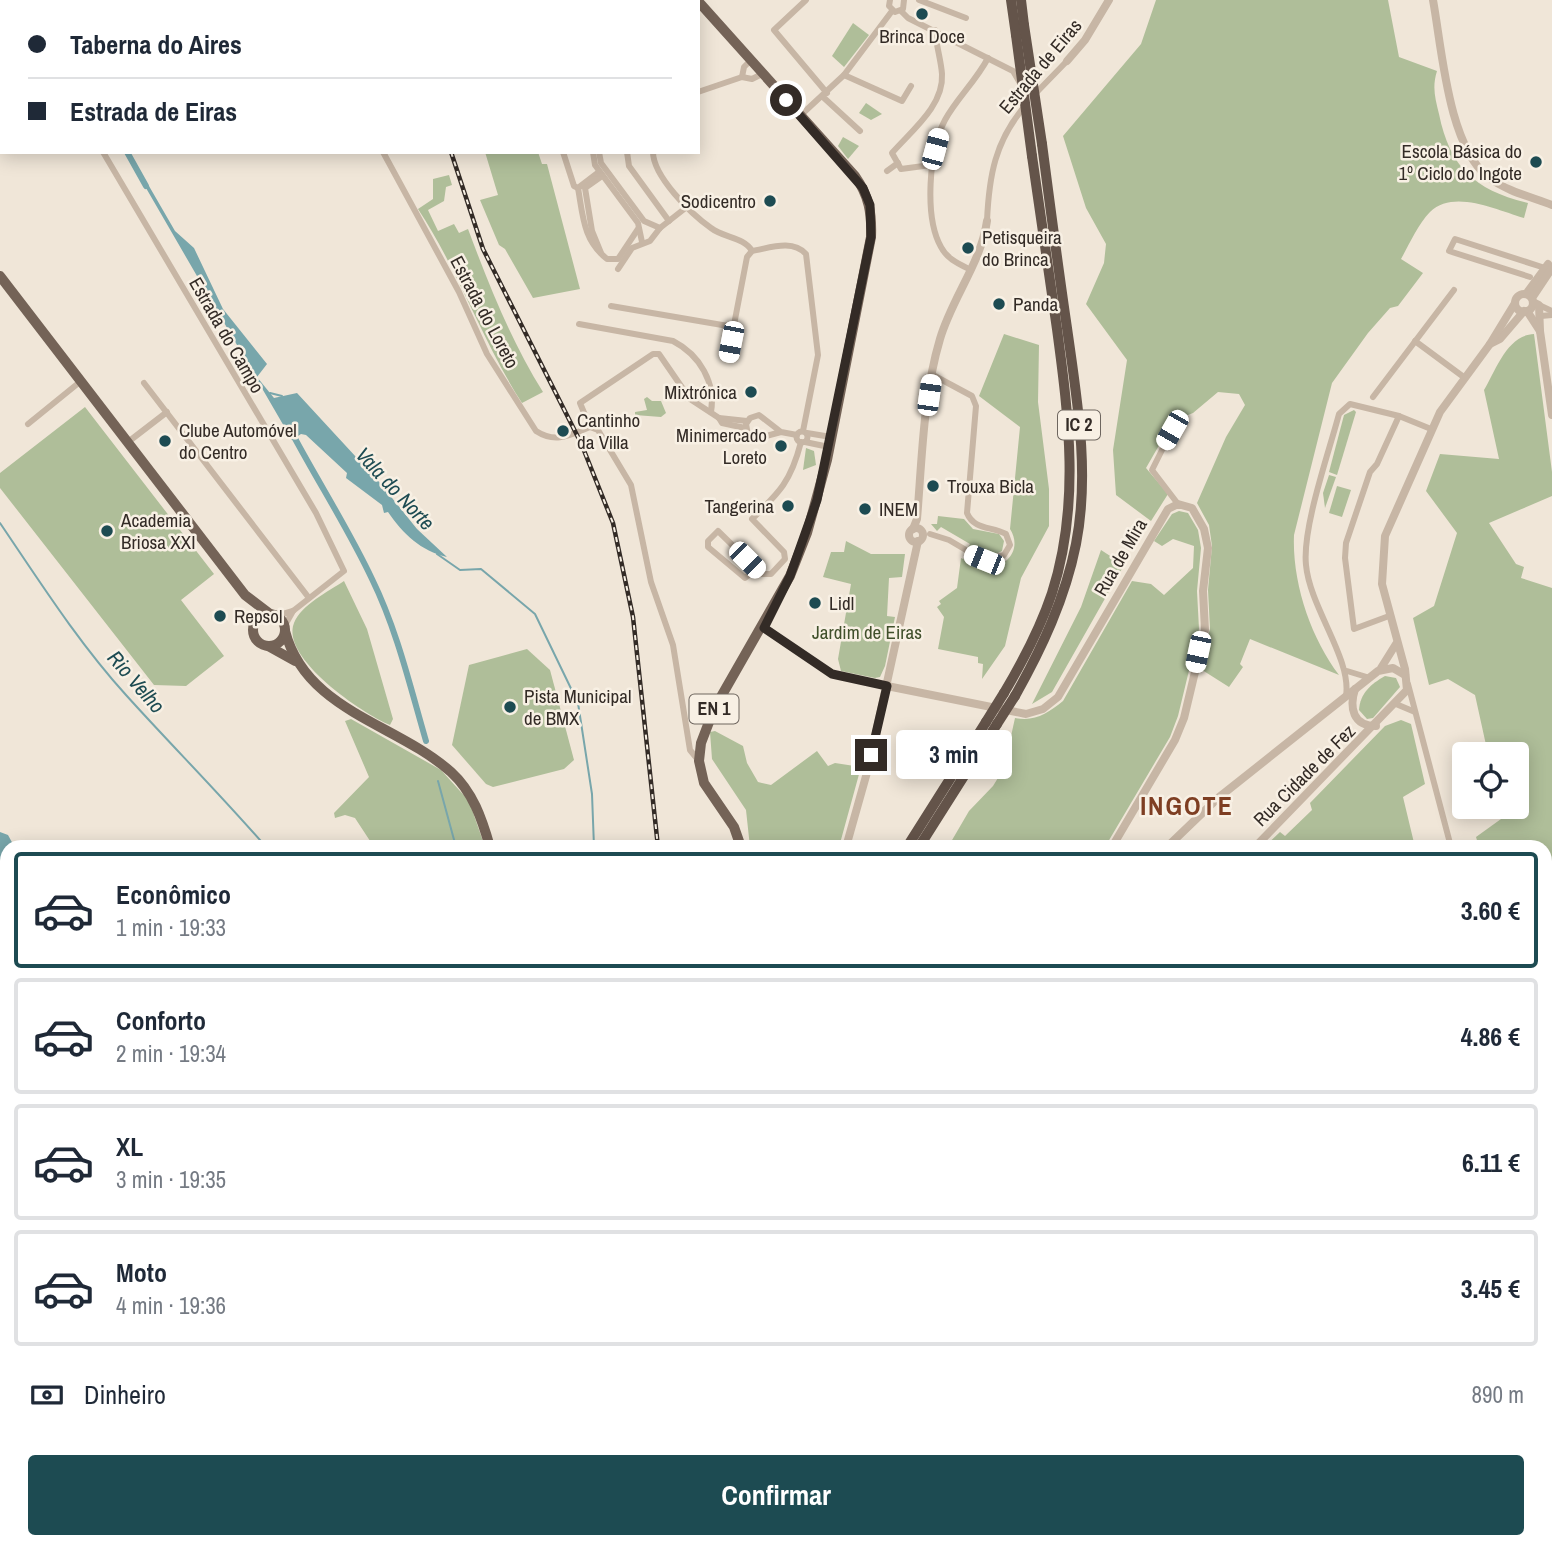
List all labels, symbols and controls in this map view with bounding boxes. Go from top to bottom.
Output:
marker: Brinca Doce [914,6,930,22]
street label: Estrada de Eiras [993,13,1087,119]
place label: Brinca Doce [879,23,965,49]
text: Taberna do Aires [70,27,242,62]
route start [770,84,802,116]
text: Estrada de Eiras [70,94,237,129]
car [920,126,951,172]
place label: Escola Básica do 1º Ciclo do Ingote [1399,138,1522,186]
marker: Escola Básica do 1º Ciclo do Ingote [1528,154,1544,170]
place label: Sodicentro [681,188,756,214]
marker: Sodicentro [762,193,778,209]
place label: Petisqueira do Brinca [982,224,1062,272]
marker: Petisqueira do Brinca [960,240,976,256]
street label: Estrada do Loreto [444,251,526,373]
street label: Estrada do Campo [183,272,271,398]
place label: Panda [1013,291,1058,317]
marker: Panda [991,296,1007,312]
car [717,319,746,365]
car [916,373,943,417]
place label: Mixtrónica [664,379,737,405]
marker: Mixtrónica [743,384,759,400]
place label: Cantinho da Villa [577,407,640,455]
car [1153,407,1192,453]
road number: IC 2 [1058,410,1100,440]
place label: Clube Automóvel do Centro [179,417,297,465]
place label: Minimercado Loreto [676,422,767,470]
marker: Cantinho da Villa [555,423,571,439]
marker: Clube Automóvel do Centro [157,433,173,449]
marker: Minimercado Loreto [773,438,789,454]
water label: Vala do Norte [349,441,441,536]
place label: Trouxa Bicla [947,473,1034,499]
marker: Trouxa Bicla [925,478,941,494]
place label: Tangerina [704,493,774,519]
place label: INEM [879,496,918,522]
marker: Tangerina [780,498,796,514]
marker: INEM [857,501,873,517]
place label: Academia Briosa XXI [120,507,195,555]
street label: Rua de Mira [1087,513,1153,601]
marker: Academia Briosa XXI [99,523,115,539]
car [725,538,770,582]
car [961,542,1008,578]
place label: Lidl [829,590,854,616]
marker: Lidl [807,595,823,611]
place label: Repsol [234,603,283,629]
marker: Repsol [212,608,228,624]
park label: Jardim de Eiras [812,619,922,645]
car [1184,629,1213,675]
water label: Rio Velho [101,644,172,719]
place label: Pista Municipal de BMX [524,683,631,731]
road number: EN 1 [690,694,738,724]
marker: Pista Municipal de BMX [502,699,518,715]
street label: Rua Cidade de Fez [1247,718,1361,832]
callout: 3 min [896,730,1011,780]
route end [855,739,887,771]
text: 3 min [929,739,979,770]
map controls [1452,742,1529,819]
button: locate [1452,742,1529,819]
district label: INGOTE [1140,788,1234,823]
text: Econômico [116,877,231,912]
icon: car [32,879,95,942]
text: 3.60 € [1461,893,1520,928]
text: 1 min · 19:33 [116,912,226,943]
text: Conforto [116,1003,206,1038]
icon: car [32,1005,95,1068]
text: 4.86 € [1461,1019,1520,1054]
text: 2 min · 19:34 [116,1038,226,1069]
text: XL [116,1129,143,1164]
icon: car [32,1131,95,1194]
text: 6.11 € [1462,1145,1520,1180]
text: 3 min · 19:35 [116,1164,226,1195]
text: Moto [116,1255,167,1290]
icon: car [32,1257,95,1320]
text: 3.45 € [1461,1271,1520,1306]
text: 4 min · 19:36 [116,1290,226,1321]
icon: cash [28,1376,66,1414]
text: Dinheiro [84,1377,166,1412]
text: 890 m [1472,1379,1524,1410]
button: Confirmar [28,1455,1524,1535]

